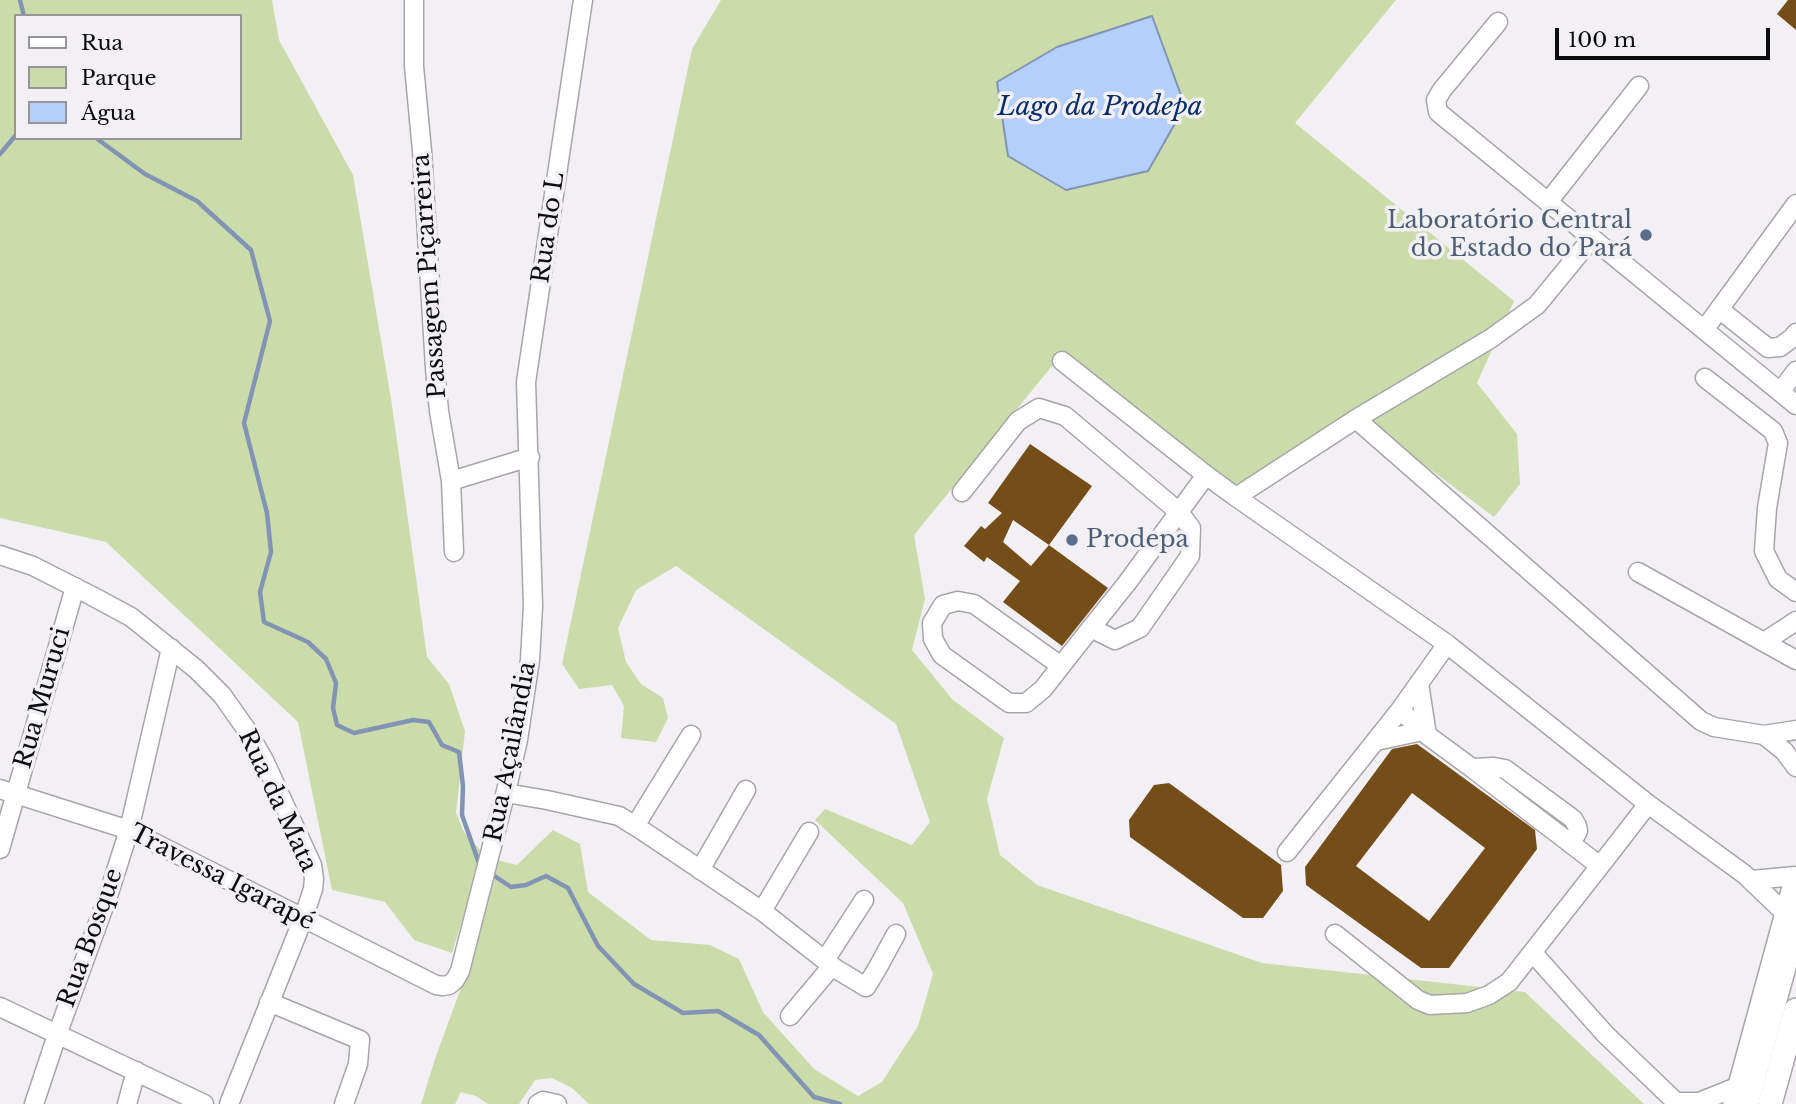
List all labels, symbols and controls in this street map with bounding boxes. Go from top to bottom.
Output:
legend [14,14,242,140]
scale bar [1558,14,1773,58]
text: 100 m [1568,27,1636,53]
text: Rua [81,30,123,56]
text: Parque [81,65,156,91]
water label: Lago da Prodepa [997,92,1203,124]
text: Água [81,100,136,126]
street label: Passagem Piçarreira [407,153,453,399]
street label: Rua do L [527,171,571,285]
place label: Laboratório Central do Estado do Pará [1387,207,1632,263]
marker: Laboratório Central do Estado do Pará [1638,227,1654,243]
place label: Prodepa [1086,526,1189,554]
marker: Prodepa [1064,532,1080,548]
street label: Rua Muruci [9,624,77,772]
street label: Rua Açailândia [479,659,543,845]
street label: Rua da Mata [232,725,322,877]
street label: Travessa Igarapé [125,819,319,937]
street label: Rua Bosque [53,865,129,1011]

